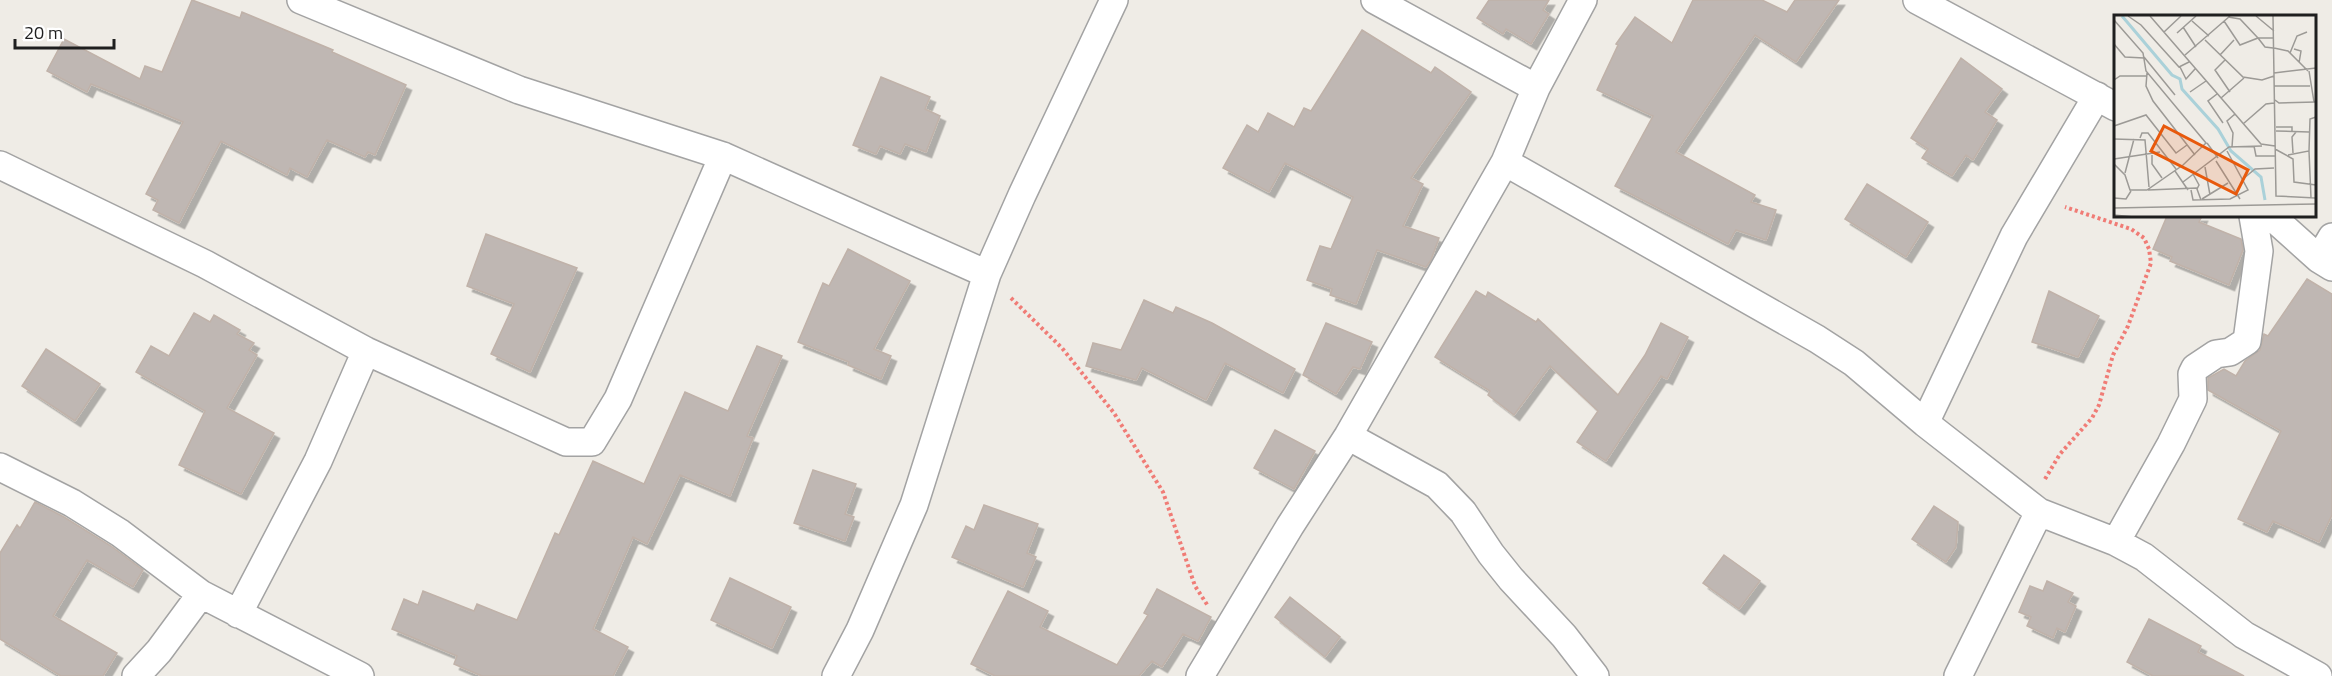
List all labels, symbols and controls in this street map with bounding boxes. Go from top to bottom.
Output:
scale bar [15,12,114,50]
inset map [2114,15,2317,218]
text: 20 m [24,19,63,46]

